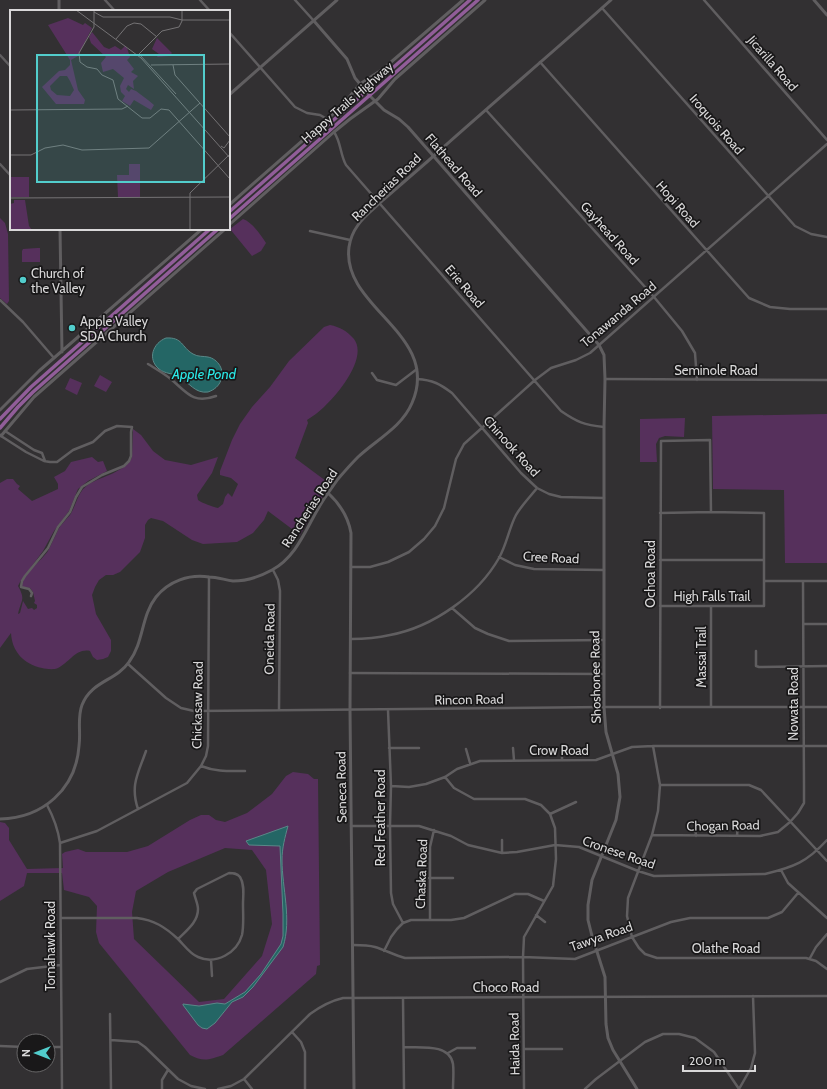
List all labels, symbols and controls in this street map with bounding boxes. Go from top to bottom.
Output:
inset map [10,10,230,230]
street label: Jicarilla Road [744,31,801,94]
street label: Happy Trails Highway [298,57,397,146]
street label: Iroquois Road [686,91,748,157]
street label: Flathead Road [422,130,486,200]
street label: Rancherias Road [348,150,424,224]
street label: Hopi Road [653,177,703,231]
street label: Gayhead Road [577,198,643,268]
street label: Erie Road [442,261,488,311]
place label: Church of the Valley [31,265,85,296]
marker: Church of the Valley [18,275,28,285]
street label: Tonawanda Road [577,278,659,350]
place label: Apple Valley SDA Church [80,313,148,344]
marker: Apple Valley SDA Church [67,323,77,333]
street label: Seminole Road [674,362,758,378]
water label: Apple Pond [171,365,237,383]
street label: Chinook Road [481,412,543,480]
street label: Rancherias Road [278,466,340,550]
street label: Ochoa Road [642,540,658,608]
street label: Cree Road [522,548,580,566]
street label: High Falls Trail [674,588,750,604]
street label: Oneida Road [260,603,278,675]
street label: Massai Trail [693,626,709,688]
street label: Shoshonee Road [586,630,604,724]
street label: Chickasaw Road [188,661,206,749]
street label: Nowata Road [785,667,801,741]
street label: Rincon Road [434,690,504,708]
street label: Crow Road [529,742,589,758]
street label: Seneca Road [332,751,350,823]
street label: Red Feather Road [372,770,388,866]
street label: Chogan Road [686,816,760,834]
street label: Cronese Road [580,832,658,872]
street label: Chaska Road [412,839,430,909]
street label: Tomahawk Road [42,901,58,991]
street label: Tawya Road [567,918,635,954]
street label: Olathe Road [692,940,760,956]
street label: Choco Road [473,979,539,995]
street label: Haida Road [505,1013,523,1075]
north arrow [16,1033,56,1073]
scale bar [683,1047,755,1073]
text: N [19,1049,33,1057]
text: 200 m [689,1053,725,1068]

